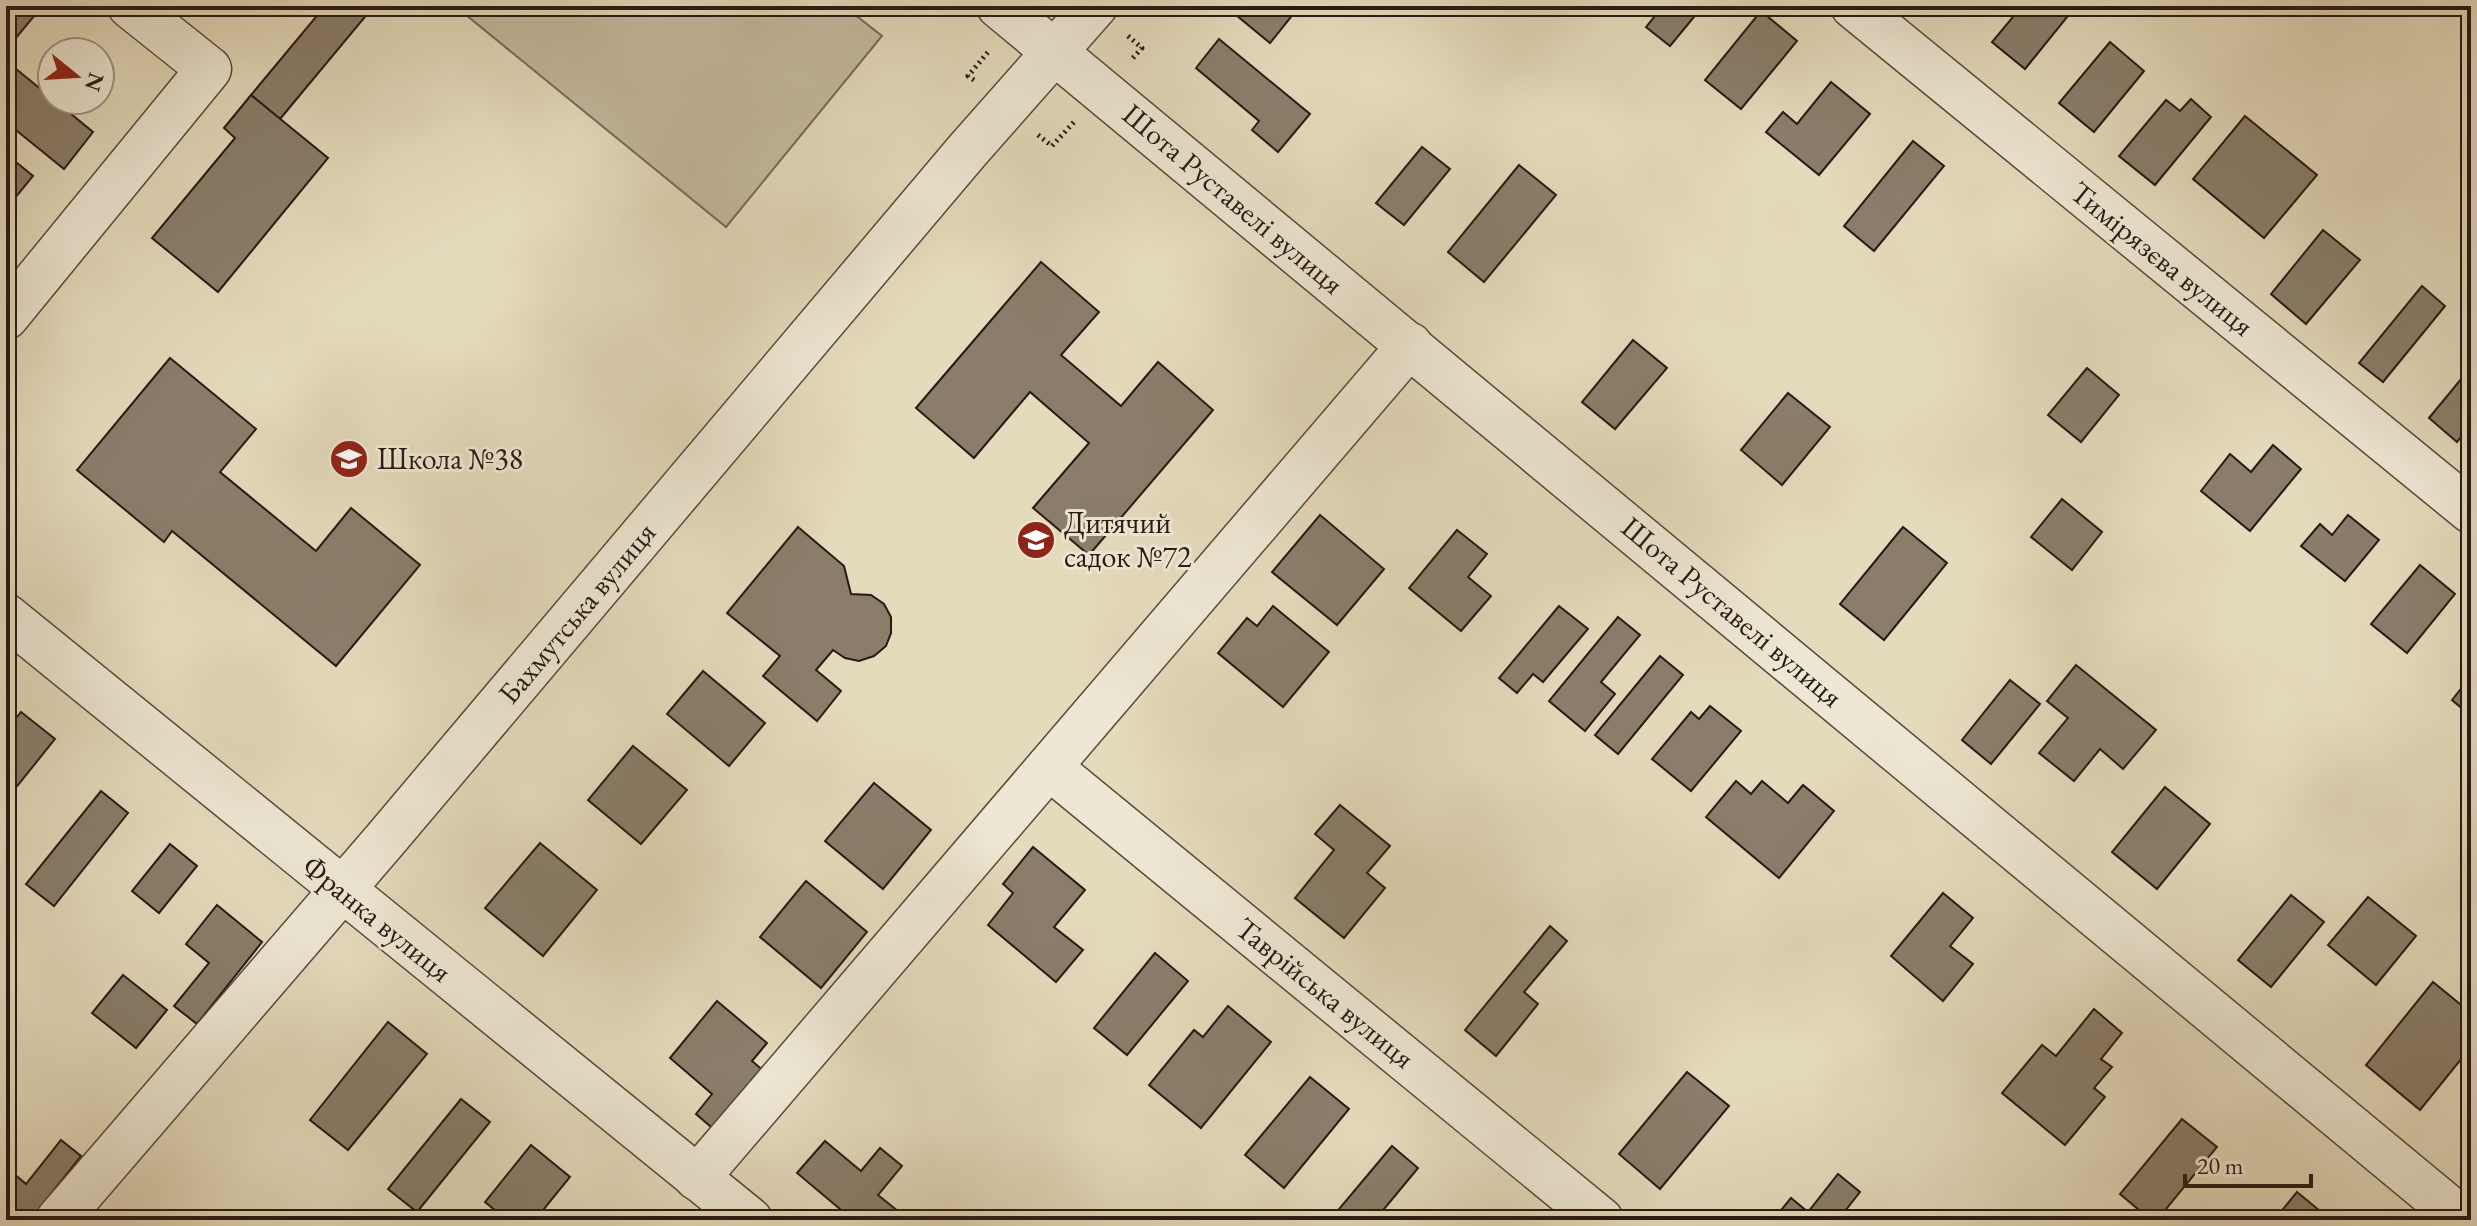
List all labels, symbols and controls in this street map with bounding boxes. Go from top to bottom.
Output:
north arrow [36,36,116,116]
text: N [78,69,111,95]
street label: Шота Руставелі вулиця [1114,94,1352,303]
street label: Тимірязєва вулиця [2062,173,2262,345]
school or university icon: Школа №38 [328,438,370,480]
place label: Школа №38 [377,439,523,478]
place label: Дитячий садок №72 [1064,503,1192,576]
street label: Шота Руставелі вулиця [1613,507,1851,716]
street label: Бахмутська вулиця [489,514,664,712]
school or university icon: Дитячий садок №72 [1015,519,1057,561]
street label: Франка вулиця [295,846,460,991]
street label: Таврійська вулиця [1228,908,1423,1077]
scale bar [2185,1138,2311,1188]
text: 20 m [2197,1150,2244,1181]

